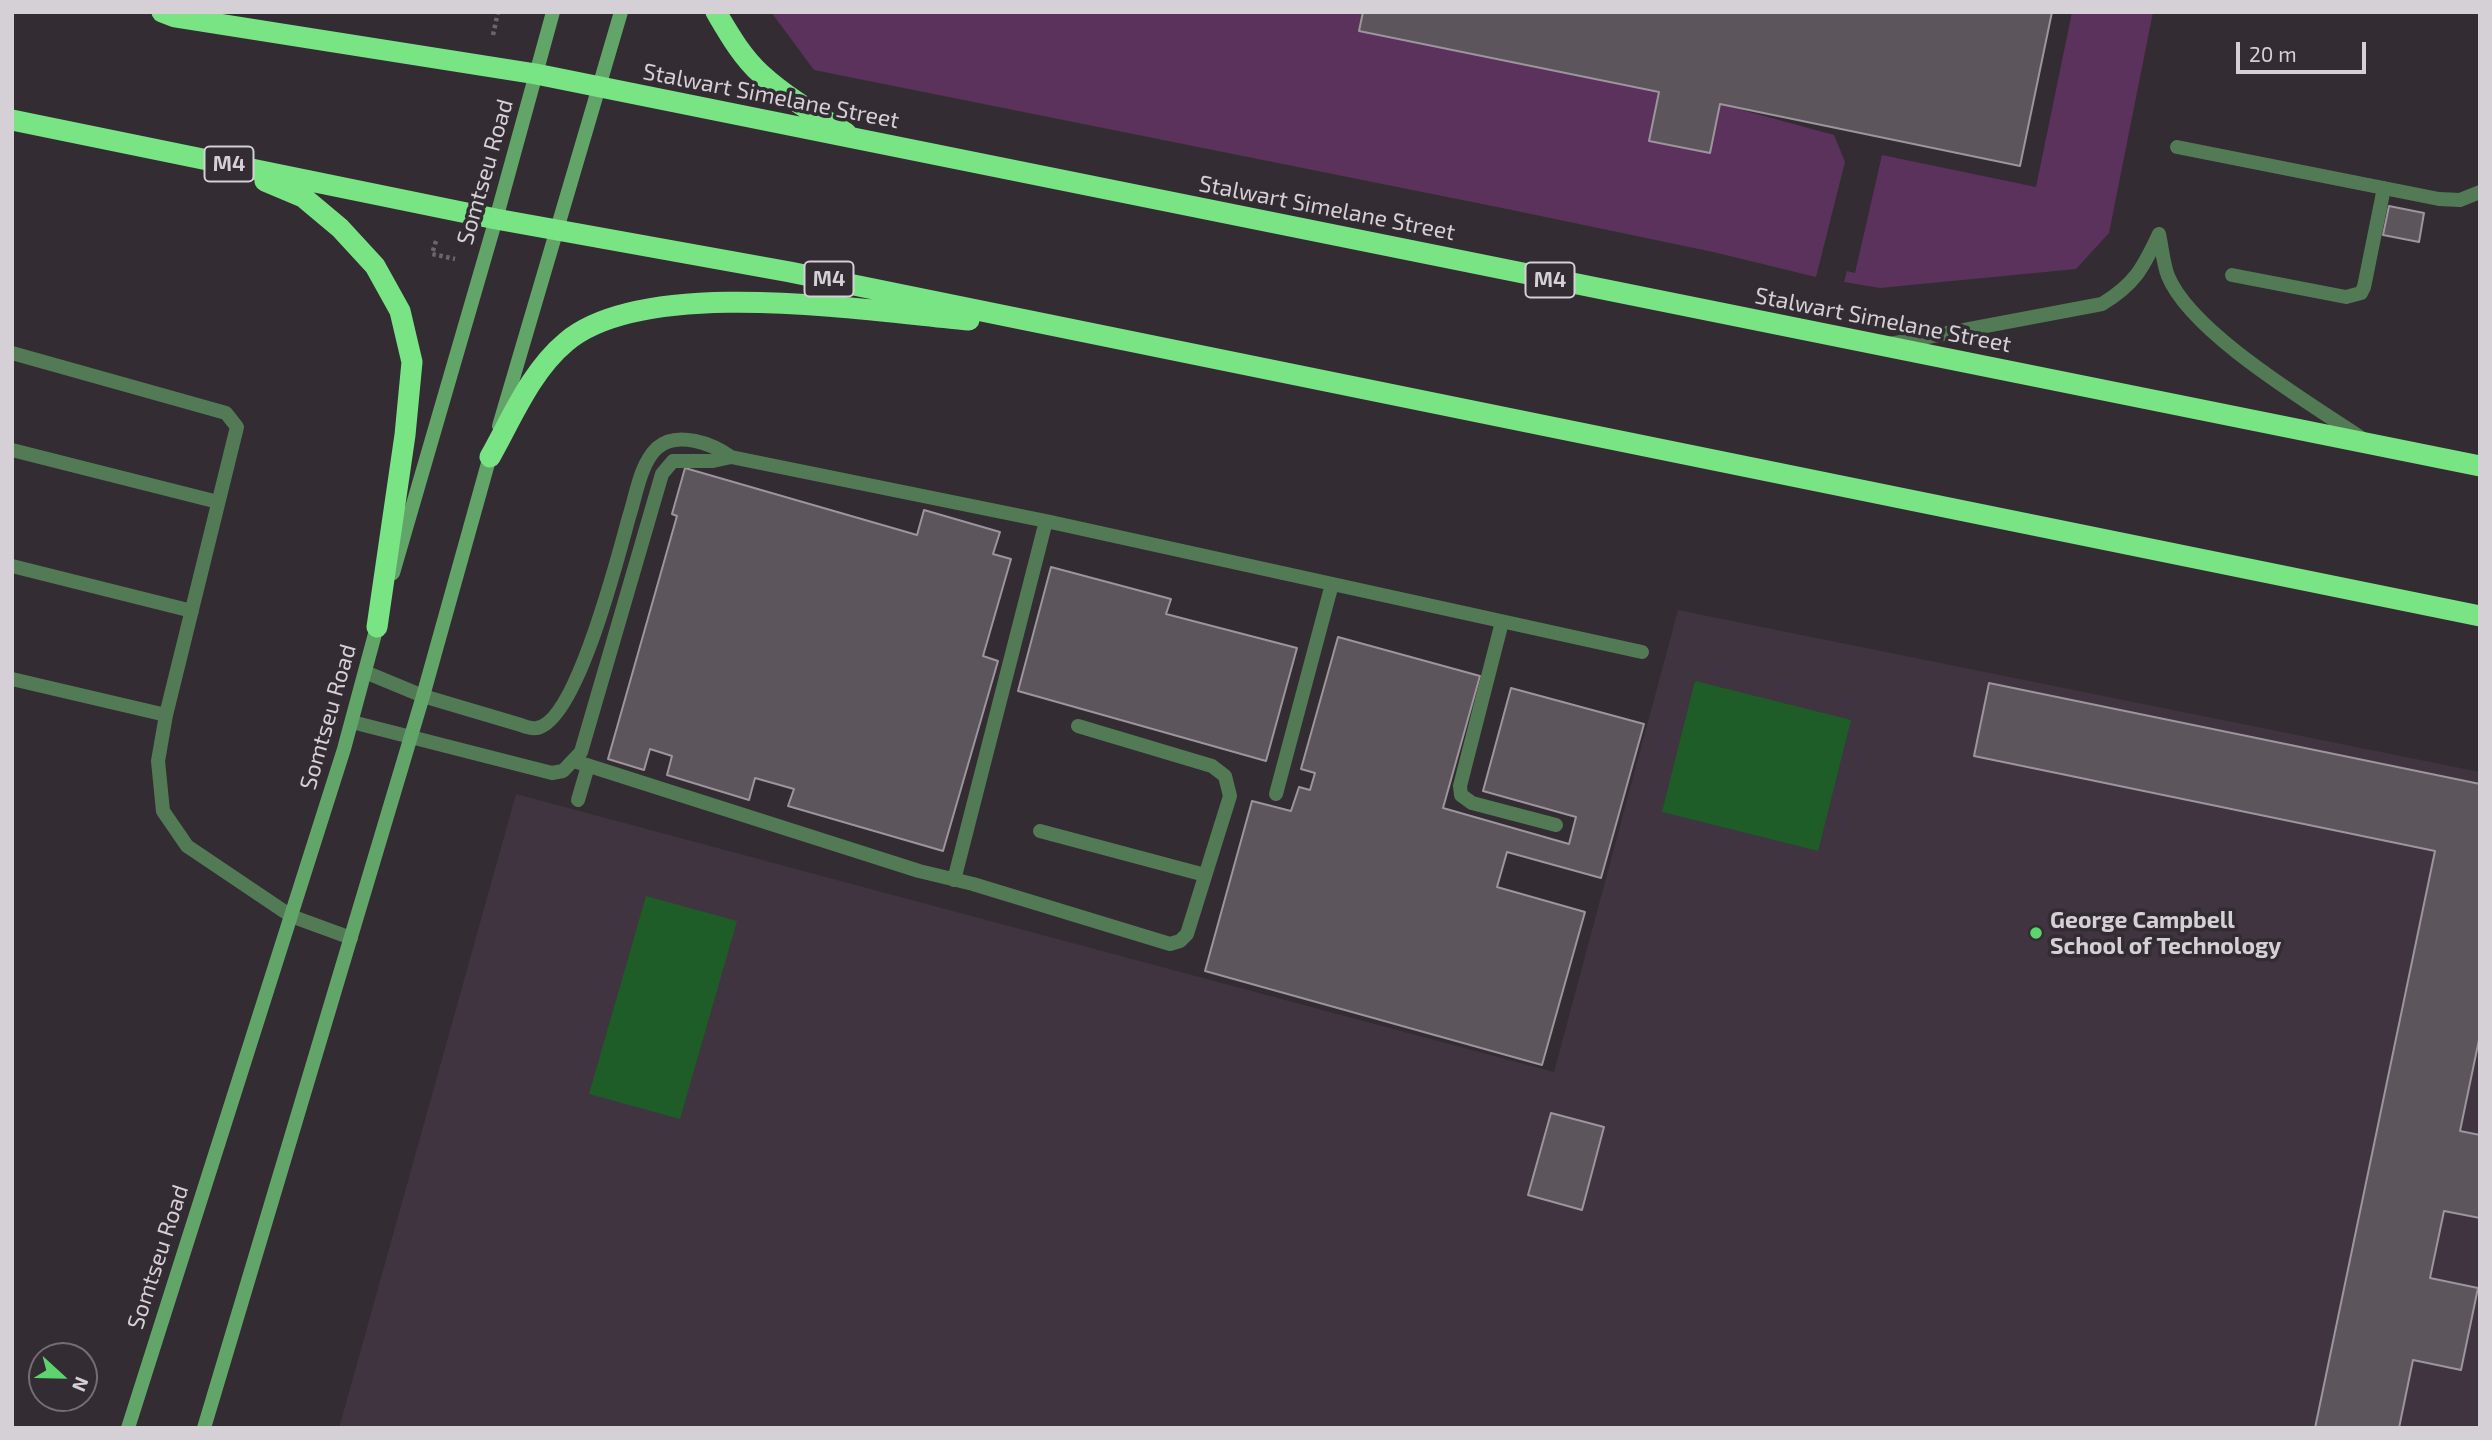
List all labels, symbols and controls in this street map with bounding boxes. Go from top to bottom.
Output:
scale bar [2240,28,2370,72]
text: 20 m [2249,41,2297,66]
street label: Stalwart Simelane Street [640,58,902,134]
street label: Somtseu Road [451,96,519,248]
road number: M4 [204,146,254,182]
street label: Stalwart Simelane Street [1196,170,1458,246]
road number: M4 [804,262,854,296]
road number: M4 [1526,262,1574,298]
street label: Stalwart Simelane Street [1752,282,2014,358]
street label: Somtseu Road [294,641,362,793]
place label: George Campbell School of Technology [2050,906,2281,960]
marker: George Campbell School of Technology [2028,925,2044,941]
street label: Somtseu Road [122,1181,194,1333]
north arrow [28,1342,98,1412]
text: N [68,1374,94,1395]

